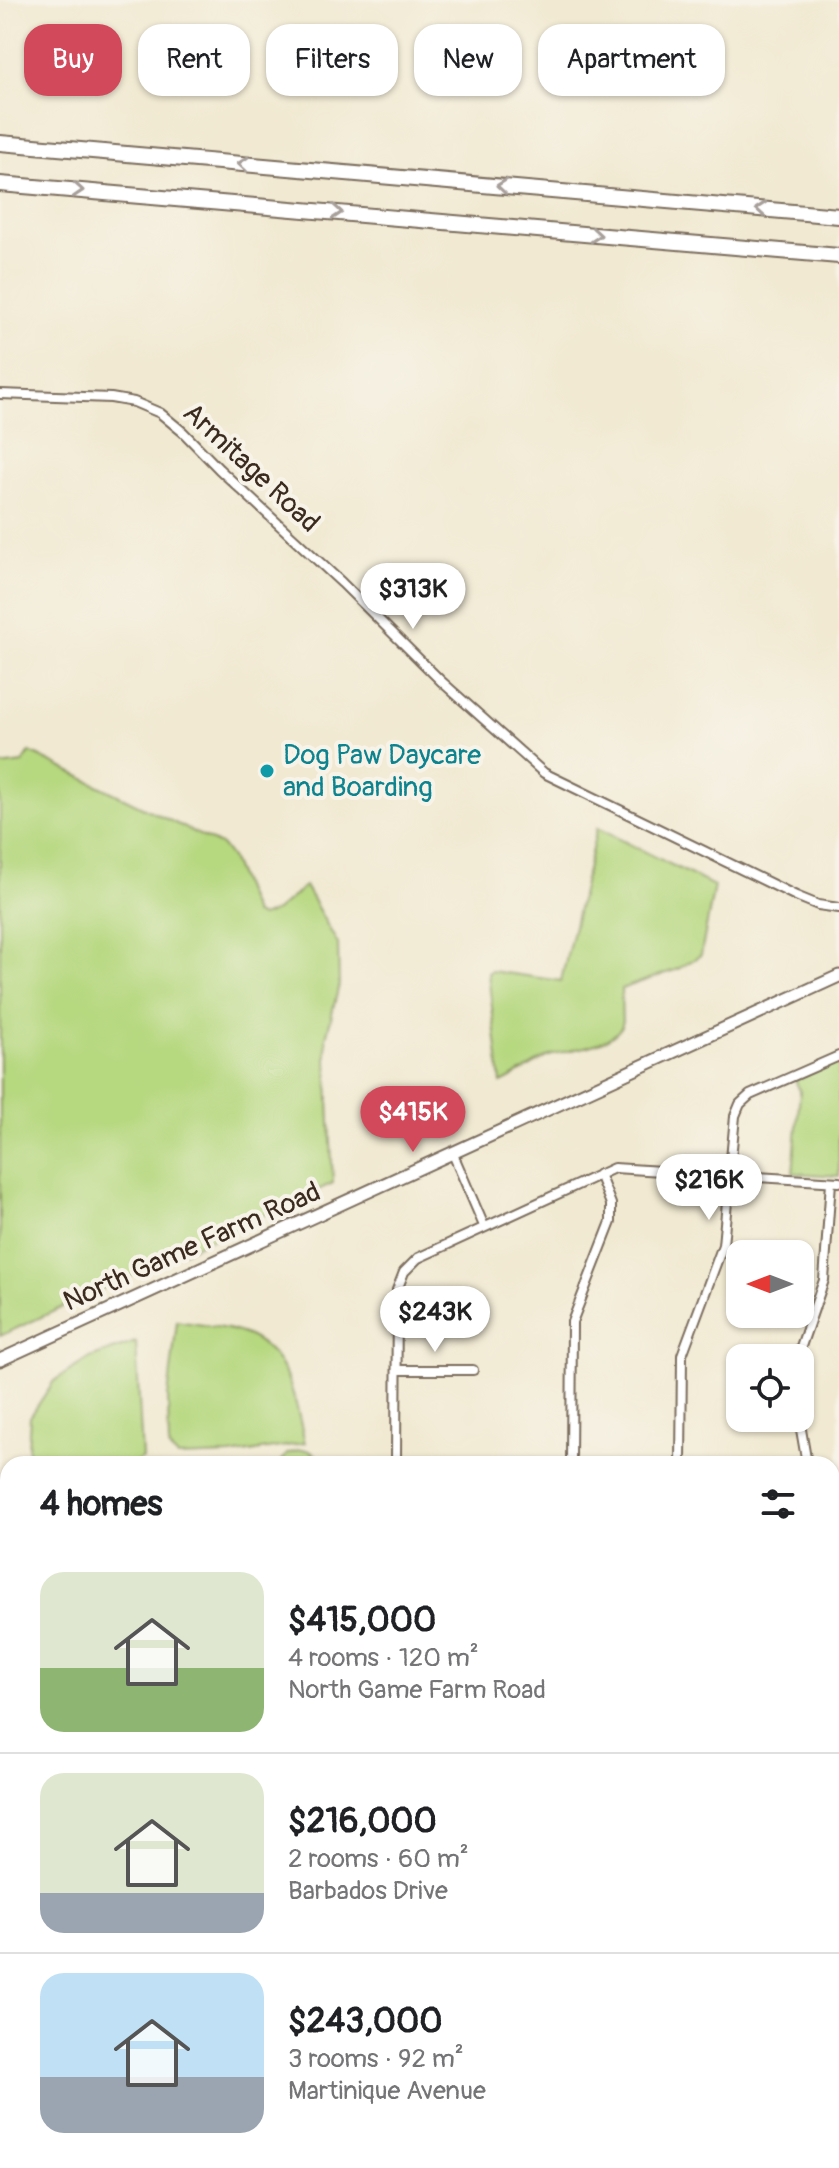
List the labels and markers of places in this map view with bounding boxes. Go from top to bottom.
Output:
pin: $313K [357,563,469,631]
place label: Dog Paw Daycare and Boarding [283,738,481,805]
marker: Dog Paw Daycare and Boarding [258,762,276,780]
pin: $415K [357,1086,469,1154]
pin: $216K [653,1154,765,1222]
pin: $243K [379,1286,491,1354]

